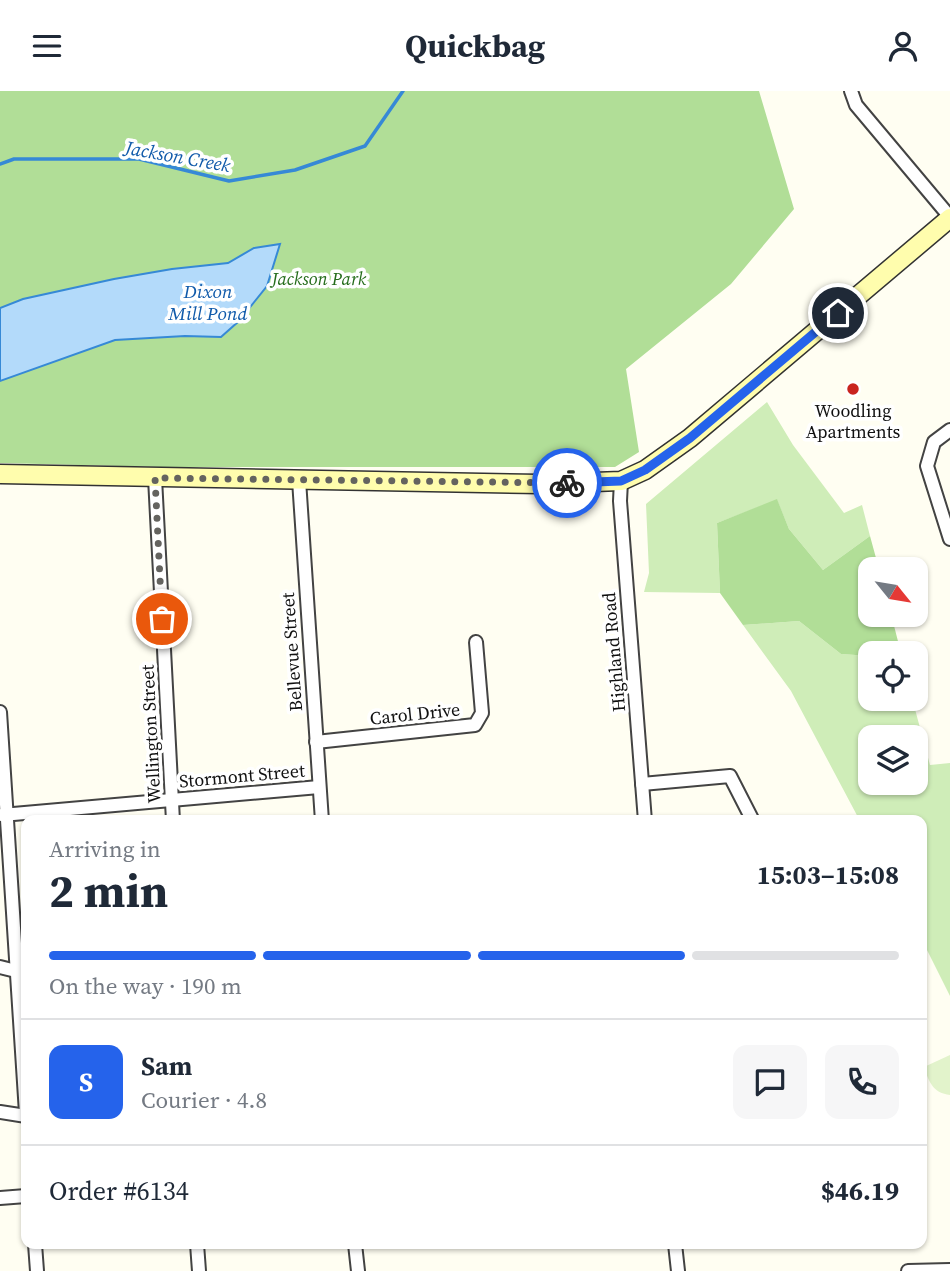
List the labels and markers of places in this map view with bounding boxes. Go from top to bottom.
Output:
pin [808,283,868,343]
marker: Woodling Apartments [845,381,861,397]
place label: Woodling Apartments [806,398,901,444]
pin [132,589,192,649]

